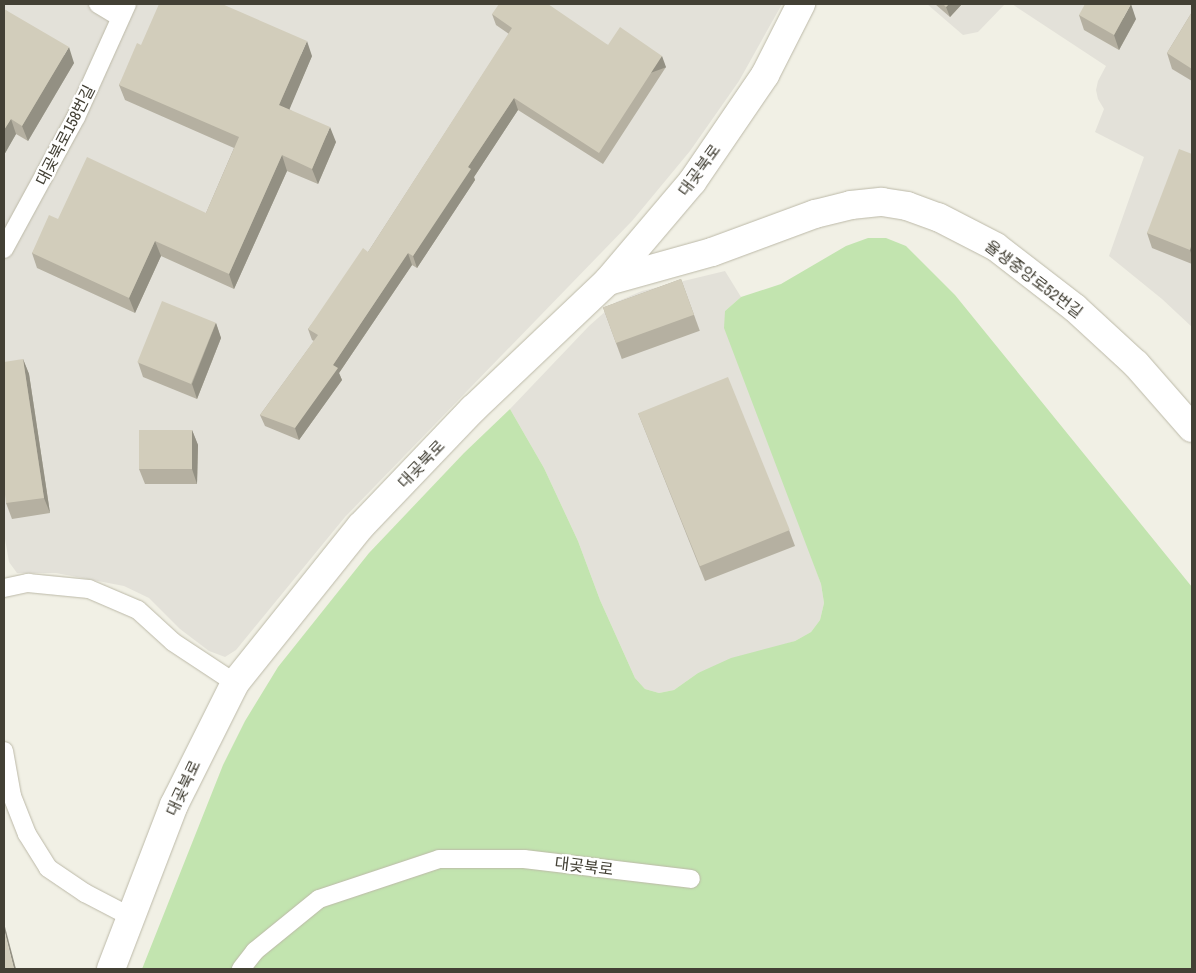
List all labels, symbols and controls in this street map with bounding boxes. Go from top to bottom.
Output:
street label: 대곶북로158번길 [31,82,99,188]
street label: 대곶북로 [674,141,724,199]
street label: 율생중앙로52번길 [981,236,1087,322]
street label: 대곶북로 [394,436,448,492]
street label: 대곶북로 [162,757,204,819]
street label: 대곶북로 [554,853,614,879]

